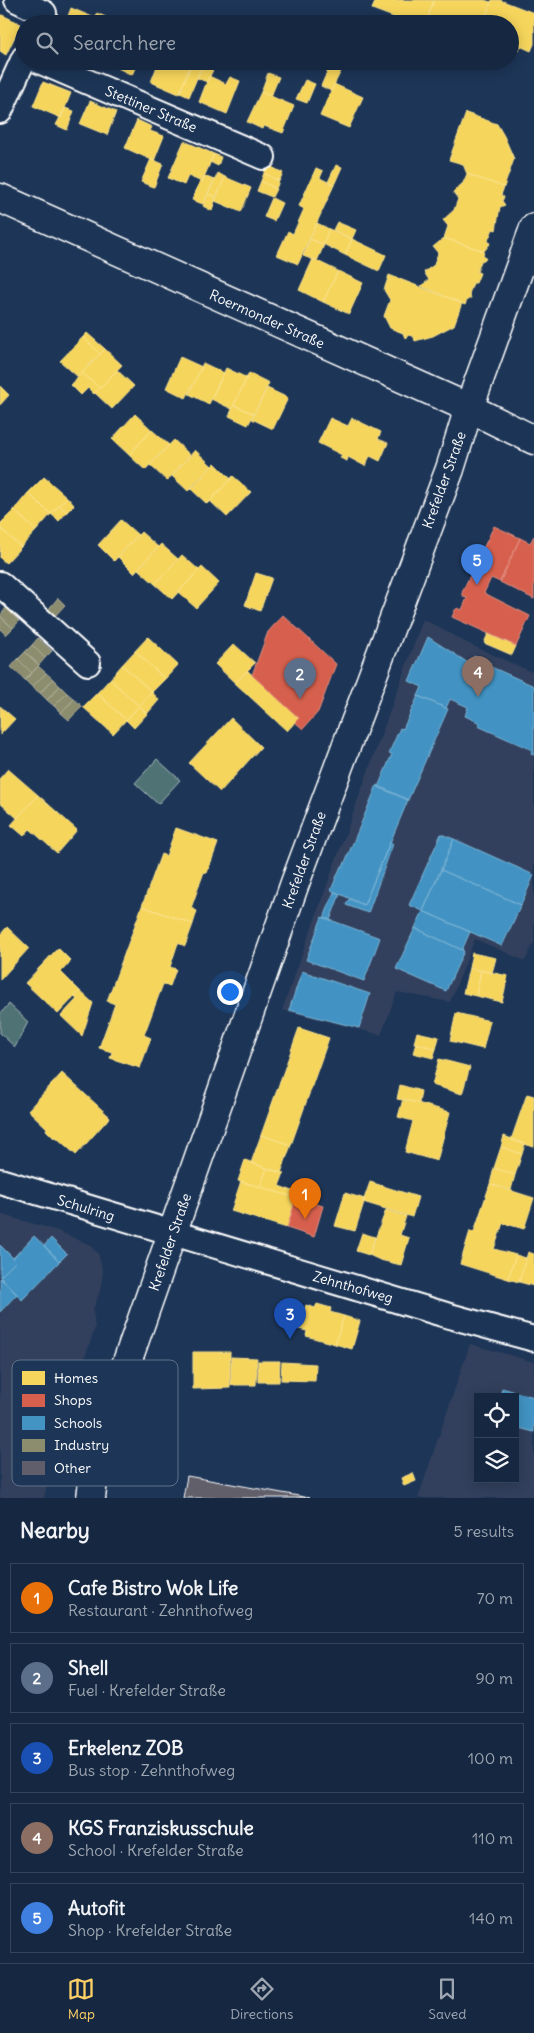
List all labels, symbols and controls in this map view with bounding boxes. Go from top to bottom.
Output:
search box [15,15,519,70]
icon: search [33,29,61,57]
text: Search here [73,31,176,55]
street label: Stettiner Straße [102,82,200,136]
street label: Roermonder Straße [207,286,327,352]
street label: Krefelder Straße [418,429,470,531]
pin: 5 [461,544,493,585]
pin: 4 [462,656,494,697]
pin: 2 [284,658,316,699]
street label: Krefelder Straße [278,809,330,911]
your location [217,979,243,1005]
pin: 1 [289,1178,321,1219]
street label: Schulring [55,1191,117,1225]
street label: Krefelder Straße [145,1191,195,1293]
street label: Zehnthofweg [311,1267,395,1307]
pin: 3 [274,1298,306,1339]
legend [12,1360,178,1486]
text: Homes [54,1369,98,1387]
text: Shops [54,1391,92,1409]
map controls [474,1393,519,1483]
button: locate [474,1393,519,1438]
text: Schools [54,1414,102,1432]
text: Industry [54,1436,109,1454]
button: layers [474,1438,519,1483]
text: Other [54,1459,91,1477]
text: Nearby [20,1517,90,1544]
text: 5 results [453,1521,514,1541]
text: Cafe Bistro Wok Life [68,1576,238,1600]
text: 1 [34,1588,40,1608]
text: 70 m [477,1588,513,1608]
text: Restaurant · Zehnthofweg [68,1600,253,1620]
text: Shell [68,1656,108,1680]
text: 2 [33,1668,41,1688]
text: 90 m [475,1668,513,1688]
text: Fuel · Krefelder Straße [68,1680,226,1700]
text: Erkelenz ZOB [68,1736,183,1760]
text: 3 [32,1748,42,1768]
text: 100 m [468,1748,513,1768]
text: Bus stop · Zehnthofweg [68,1760,235,1780]
text: KGS Franziskusschule [68,1816,254,1840]
text: 4 [32,1828,42,1848]
text: 110 m [472,1828,513,1848]
text: School · Krefelder Straße [68,1840,244,1860]
text: Autofit [68,1896,125,1920]
text: 5 [32,1908,42,1928]
text: 140 m [469,1908,513,1928]
text: Shop · Krefelder Straße [68,1920,232,1940]
tab: Map [67,1975,95,2023]
tab: Directions [230,1975,293,2023]
tab: Saved [428,1975,467,2023]

